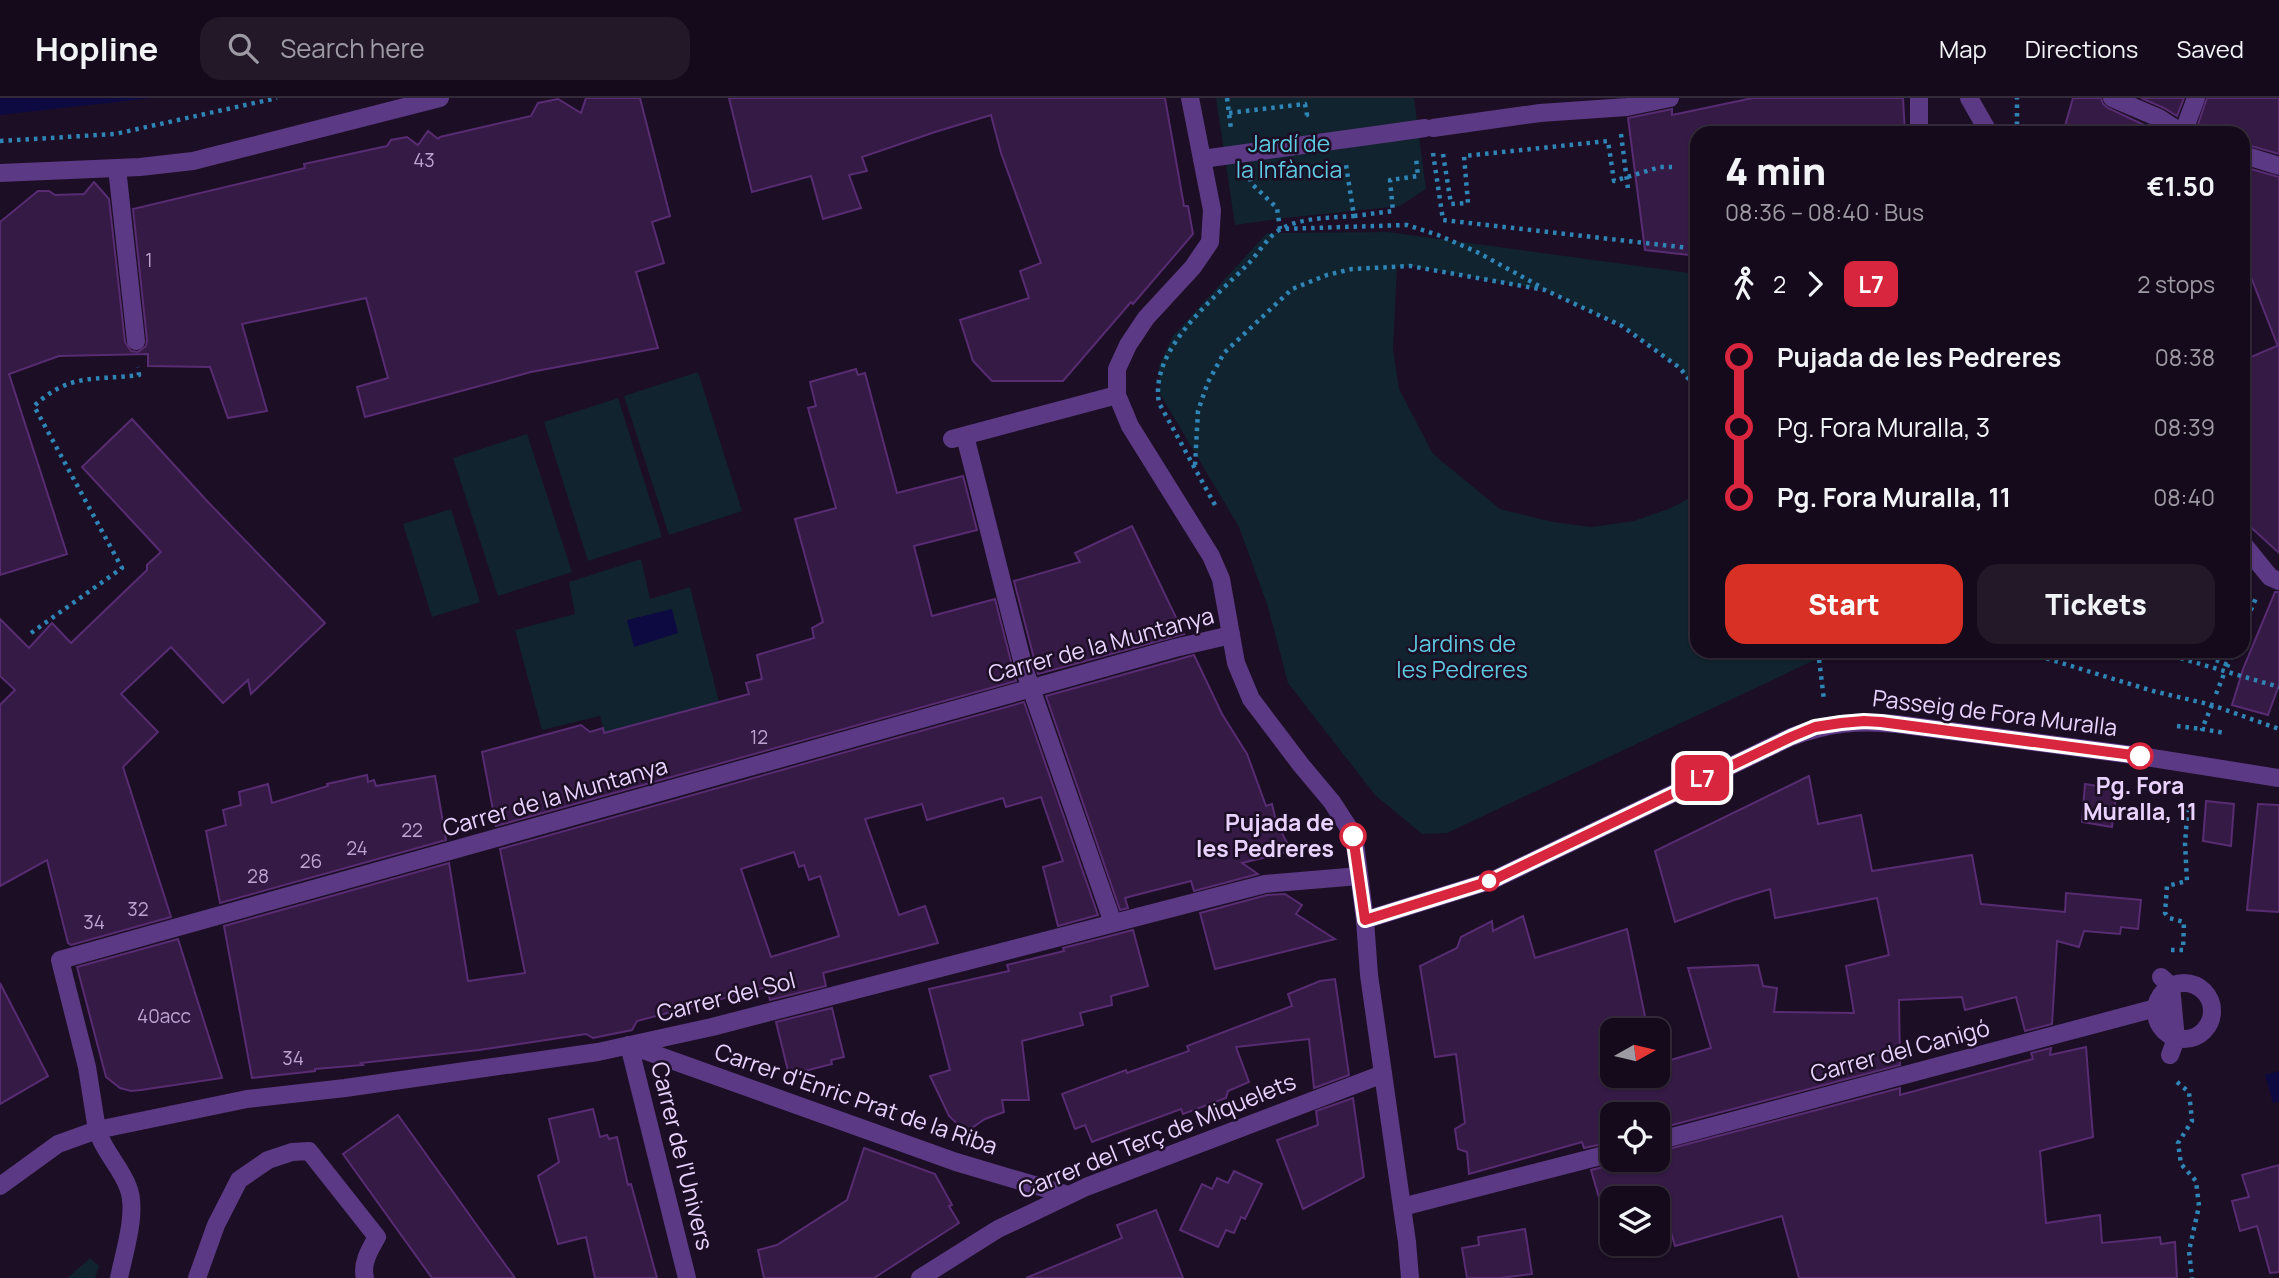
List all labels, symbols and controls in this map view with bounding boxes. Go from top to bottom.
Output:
search box [200,17,690,80]
text: Hopline [35,26,158,71]
icon: search [224,29,262,67]
text: Search here [280,30,425,66]
text: Map [1939,32,1987,65]
text: Directions [2025,32,2138,65]
text: Saved [2176,32,2244,65]
park label: Jardí de la Infància [1236,127,1342,185]
text: 4 min [1725,144,1826,196]
house number: 43 [413,147,435,173]
text: €1.50 [2147,168,2215,204]
text: 08:36 – 08:40 · Bus [1725,196,1924,228]
house number: 1 [145,247,153,273]
icon: walk [1725,265,1763,303]
icon: forward [1796,265,1834,303]
text: L7 [1858,267,1884,300]
text: 2 [1773,268,1786,300]
text: 2 stops [2137,268,2215,300]
text: Pujada de les Pedreres [1777,339,2061,375]
text: 08:38 [2155,341,2215,373]
text: Pg. Fora Muralla, 3 [1777,409,1990,445]
text: 08:39 [2154,411,2215,443]
text: Pg. Fora Muralla, 11 [1777,479,2011,515]
text: 08:40 [2153,481,2215,513]
button: Start [1725,564,1963,644]
button: Tickets [1977,564,2215,644]
street label: Carrer de la Muntanya [984,598,1217,690]
park label: Jardins de les Pedreres [1396,627,1528,685]
street label: Passeig de Fora Muralla [1871,681,2119,743]
house number: 12 [750,724,768,750]
marker: Pg. Fora Muralla, 11 [2127,743,2153,769]
street label: Carrer de la Muntanya [438,749,671,843]
line badge: L7 [1670,755,1734,801]
text: L7 [1689,761,1715,794]
place label: Pg. Fora Muralla, 11 [2083,769,2197,827]
place label: Pujada de les Pedreres [1196,806,1334,864]
house number: 22 [401,817,423,843]
marker: Pujada de les Pedreres [1340,823,1366,849]
house number: 24 [346,835,368,861]
house number: 26 [300,848,322,874]
house number: 28 [247,863,269,889]
unlabelled marker [1479,871,1499,891]
house number: 32 [127,896,149,922]
house number: 34 [83,909,105,935]
street label: Carrer del Sol [653,963,799,1029]
house number: 40acc [137,1003,191,1029]
street label: Carrer del Canigó [1807,1011,1993,1089]
north arrow [1600,1018,1670,1088]
map controls [1600,1018,1670,1256]
street label: Carrer d'Enric Prat de la Riba [711,1035,1002,1162]
house number: 34 [282,1045,304,1071]
street label: Carrer de l'Univers [644,1058,722,1253]
street label: Carrer del Terç de Miquelets [1013,1065,1300,1206]
button: locate [1600,1102,1670,1172]
button: layers [1600,1186,1670,1256]

